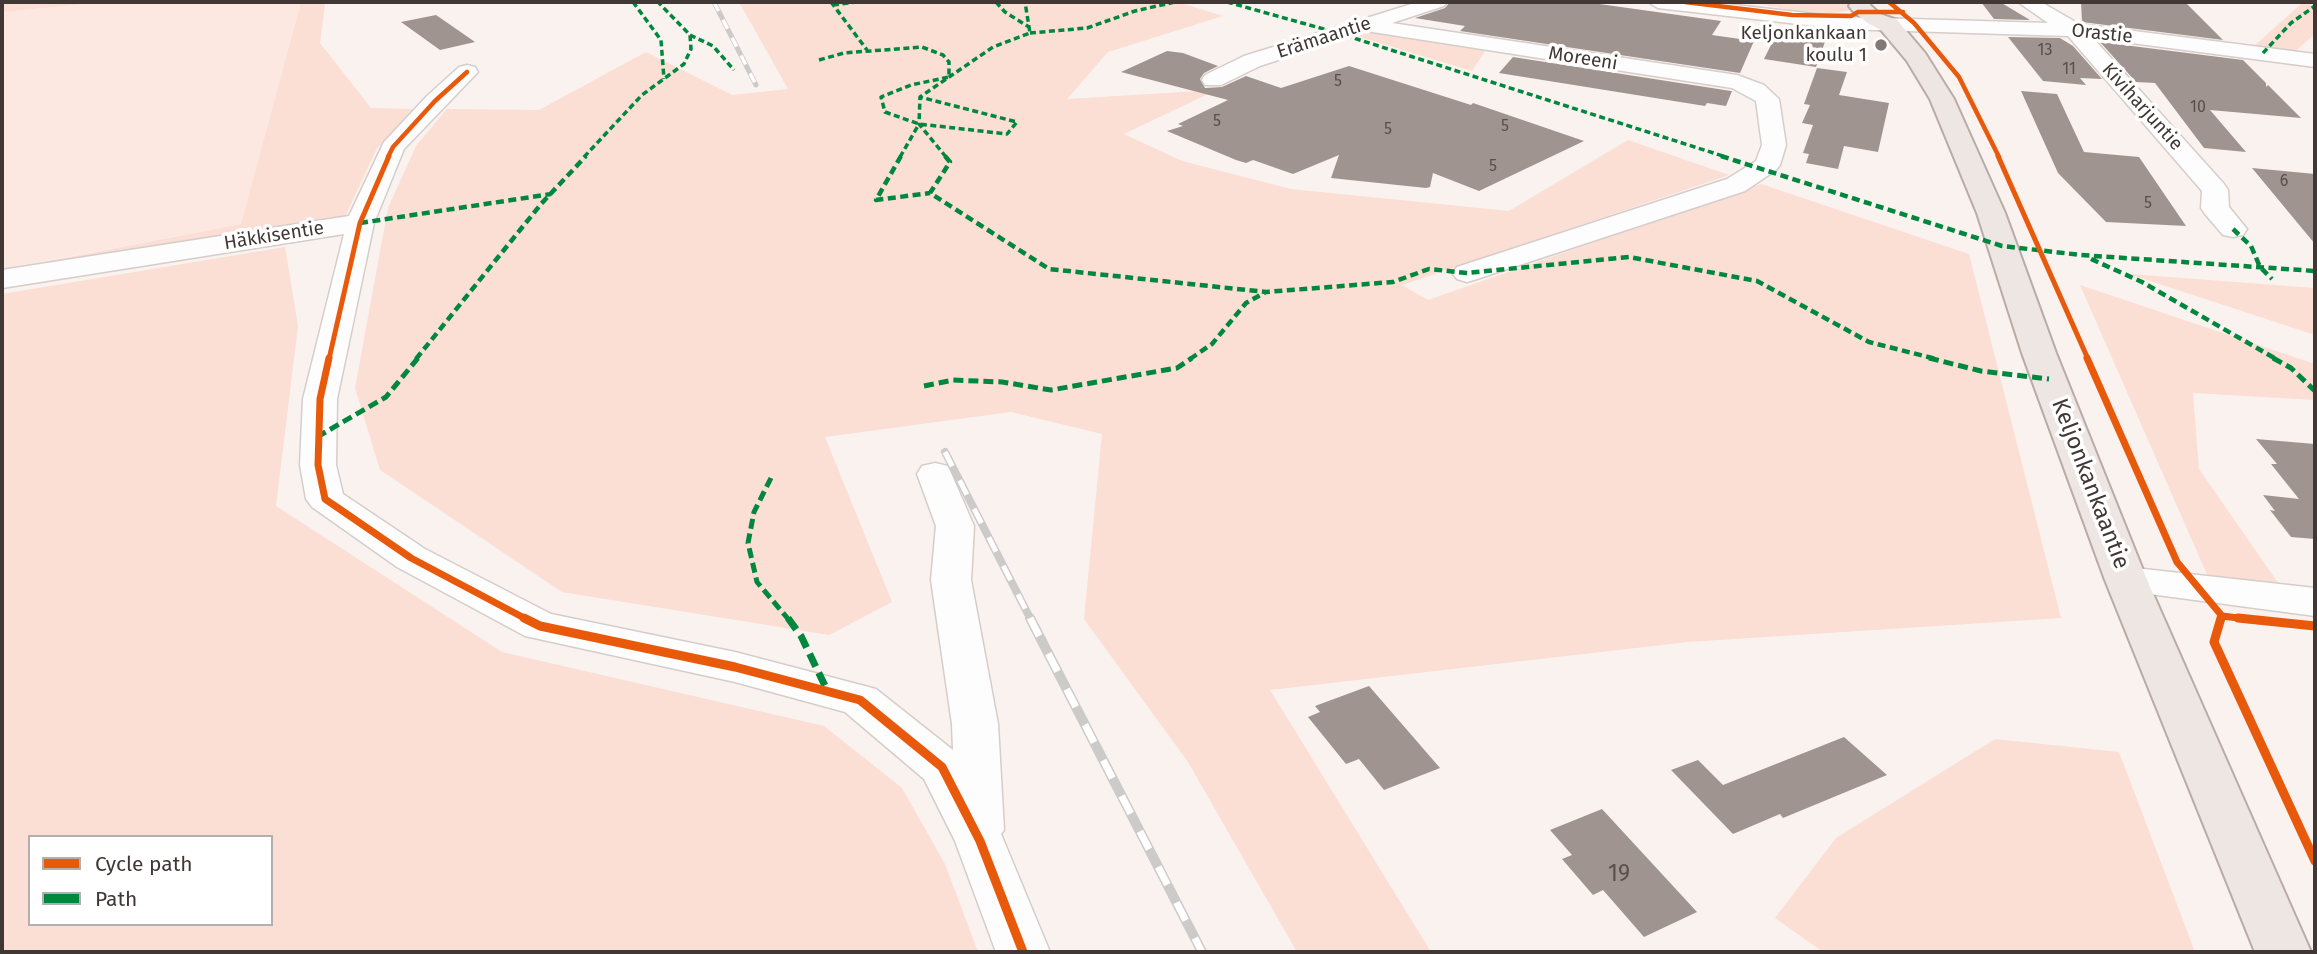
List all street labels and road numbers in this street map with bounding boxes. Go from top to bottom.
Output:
street label: Erämaantie [1274,12,1374,64]
street label: Orastie [2070,19,2134,49]
street label: Moreeni [1547,42,1619,76]
street label: Kiviharjuntie [2097,59,2187,155]
street label: Häkkisentie [222,217,326,255]
street label: Keljonkankaantie [2045,395,2135,573]

